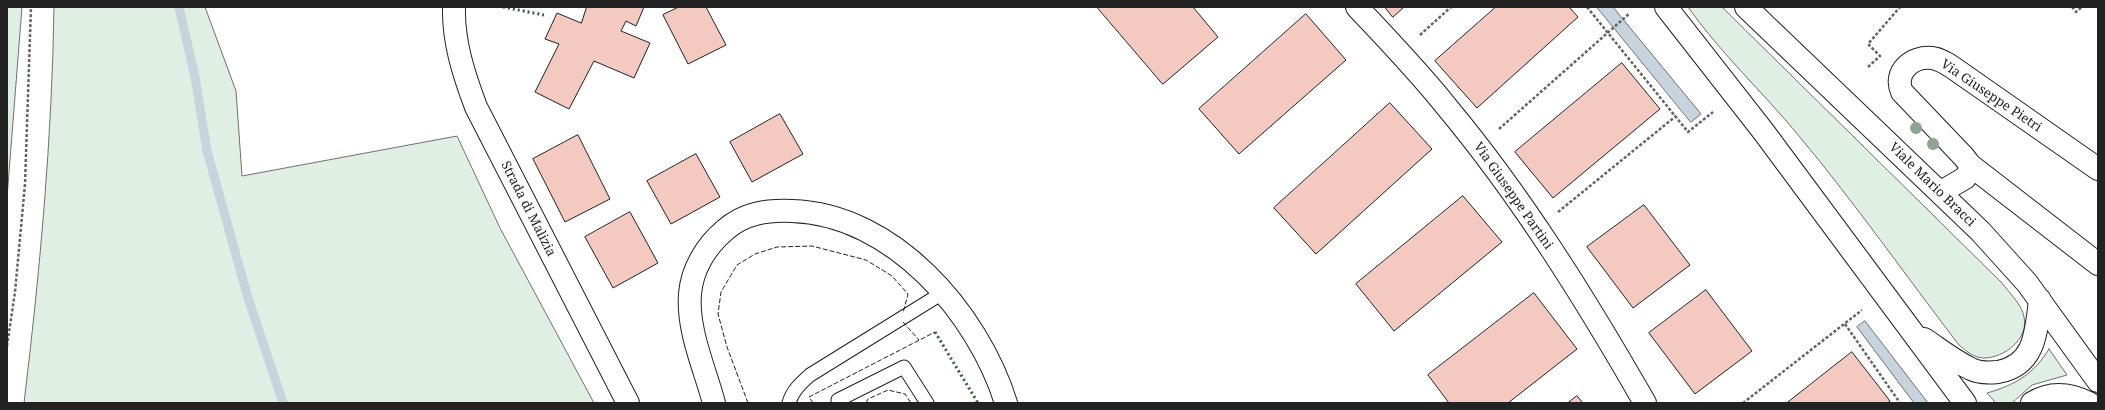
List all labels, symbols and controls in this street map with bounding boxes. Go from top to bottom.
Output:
street label: Via Giuseppe Pietri [1938,56,2044,136]
street label: Via Giuseppe Partini [1470,140,1556,252]
street label: Viale Mario Bracci [1886,140,1978,230]
street label: Strada di Malizia [497,159,559,259]

